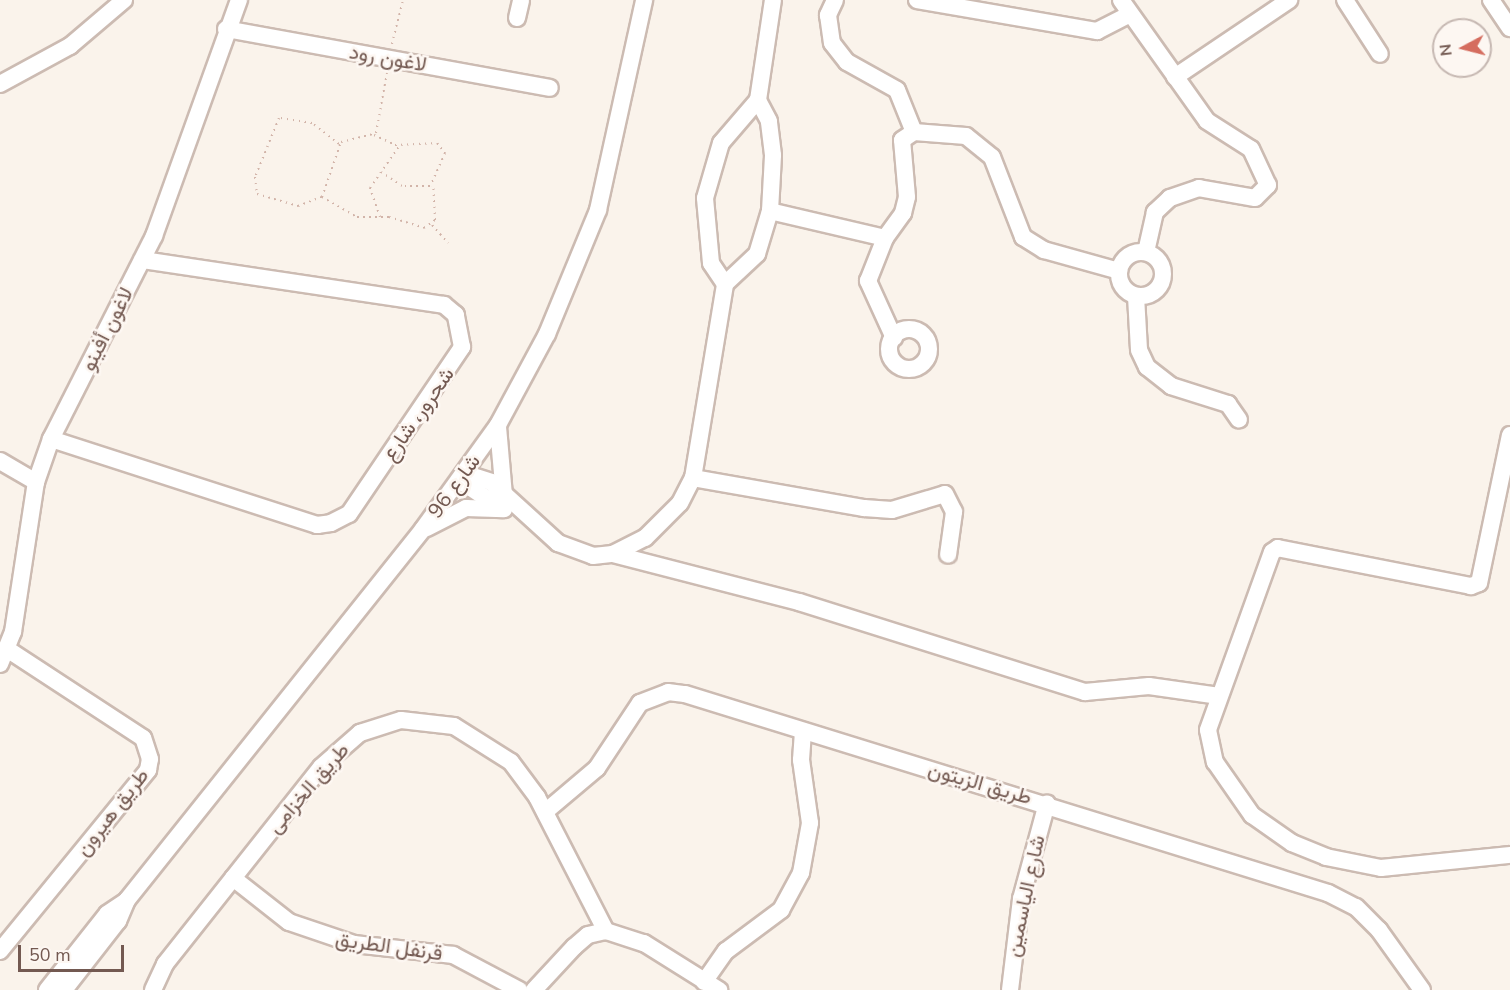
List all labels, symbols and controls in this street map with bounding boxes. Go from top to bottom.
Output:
north arrow [1432,18,1492,78]
street label: لاغون رود [347,39,429,77]
text: N [1434,43,1458,57]
street label: لاغون أفينو [75,283,139,375]
street label: شحرور، شارع [377,362,459,466]
street label: شارع 96 [422,449,486,523]
street label: طريق الخزامى [262,737,354,839]
street label: طريق الزيتون [925,756,1035,810]
street label: طريق هيرون [70,763,154,861]
street label: شارع الياسمين [1000,833,1050,959]
street label: قرنفل الطريق [334,926,444,966]
scale bar [21,933,128,971]
text: 50 m [29,943,71,967]

